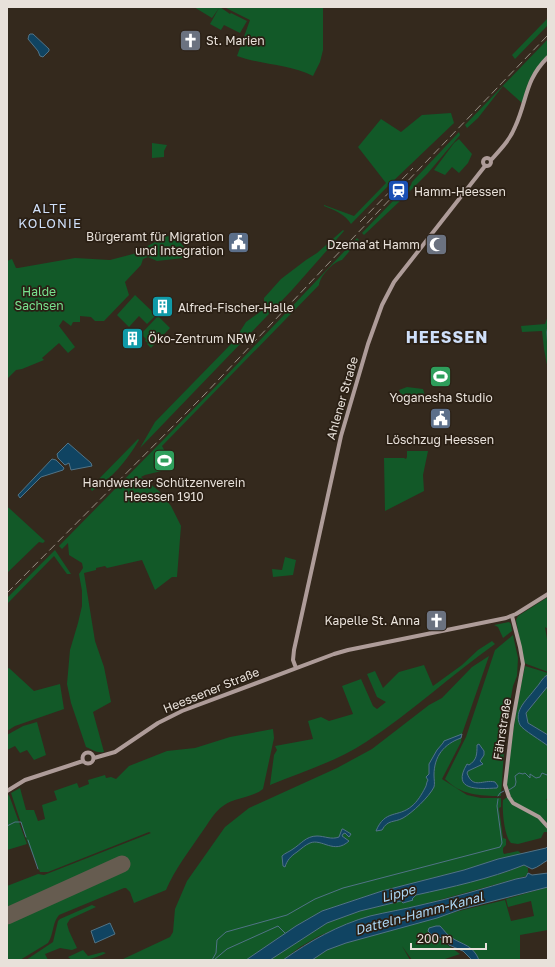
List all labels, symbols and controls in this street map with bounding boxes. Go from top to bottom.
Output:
church icon: St. Marien [177,27,203,53]
place label: St. Marien [206,33,265,48]
station icon: Hamm-Heessen [386,178,412,204]
place label: Hamm-Heessen [414,184,506,199]
district label: ALTE KOLONIE [18,200,82,231]
place label: Bürgeramt für Migration und Integration [86,229,224,258]
public building icon: Bürgeramt für Migration und Integration [226,230,252,256]
mosque icon: Dzema'at Hamm [423,231,449,257]
place label: Dzema'at Hamm [327,237,420,252]
park label: Halde Sachsen [14,284,64,313]
building icon: Alfred-Fischer-Halle [149,294,175,320]
place label: Alfred-Fischer-Halle [178,300,294,315]
building icon: Öko-Zentrum NRW [119,325,145,351]
district label: HEESSEN [406,327,488,347]
place label: Öko-Zentrum NRW [148,331,256,346]
street label: Ahlener Straße [323,355,361,441]
sports icon: Yoganesha Studio [428,363,454,389]
place label: Yoganesha Studio [389,390,493,405]
public building icon: Löschzug Heessen [427,405,453,431]
place label: Löschzug Heessen [386,432,494,447]
sports icon: Handwerker Schützenverein Heessen 1910 [151,448,177,474]
place label: Handwerker Schützenverein Heessen 1910 [83,475,245,504]
church icon: Kapelle St. Anna [423,607,449,633]
place label: Kapelle St. Anna [324,613,420,628]
street label: Heessener Straße [161,664,261,716]
street label: Fährstraße [490,697,514,761]
water label: Lippe [379,880,418,905]
water label: Datteln-Hamm-Kanal [353,888,486,938]
scale bar [411,925,486,951]
text: 200 m [417,931,452,946]

